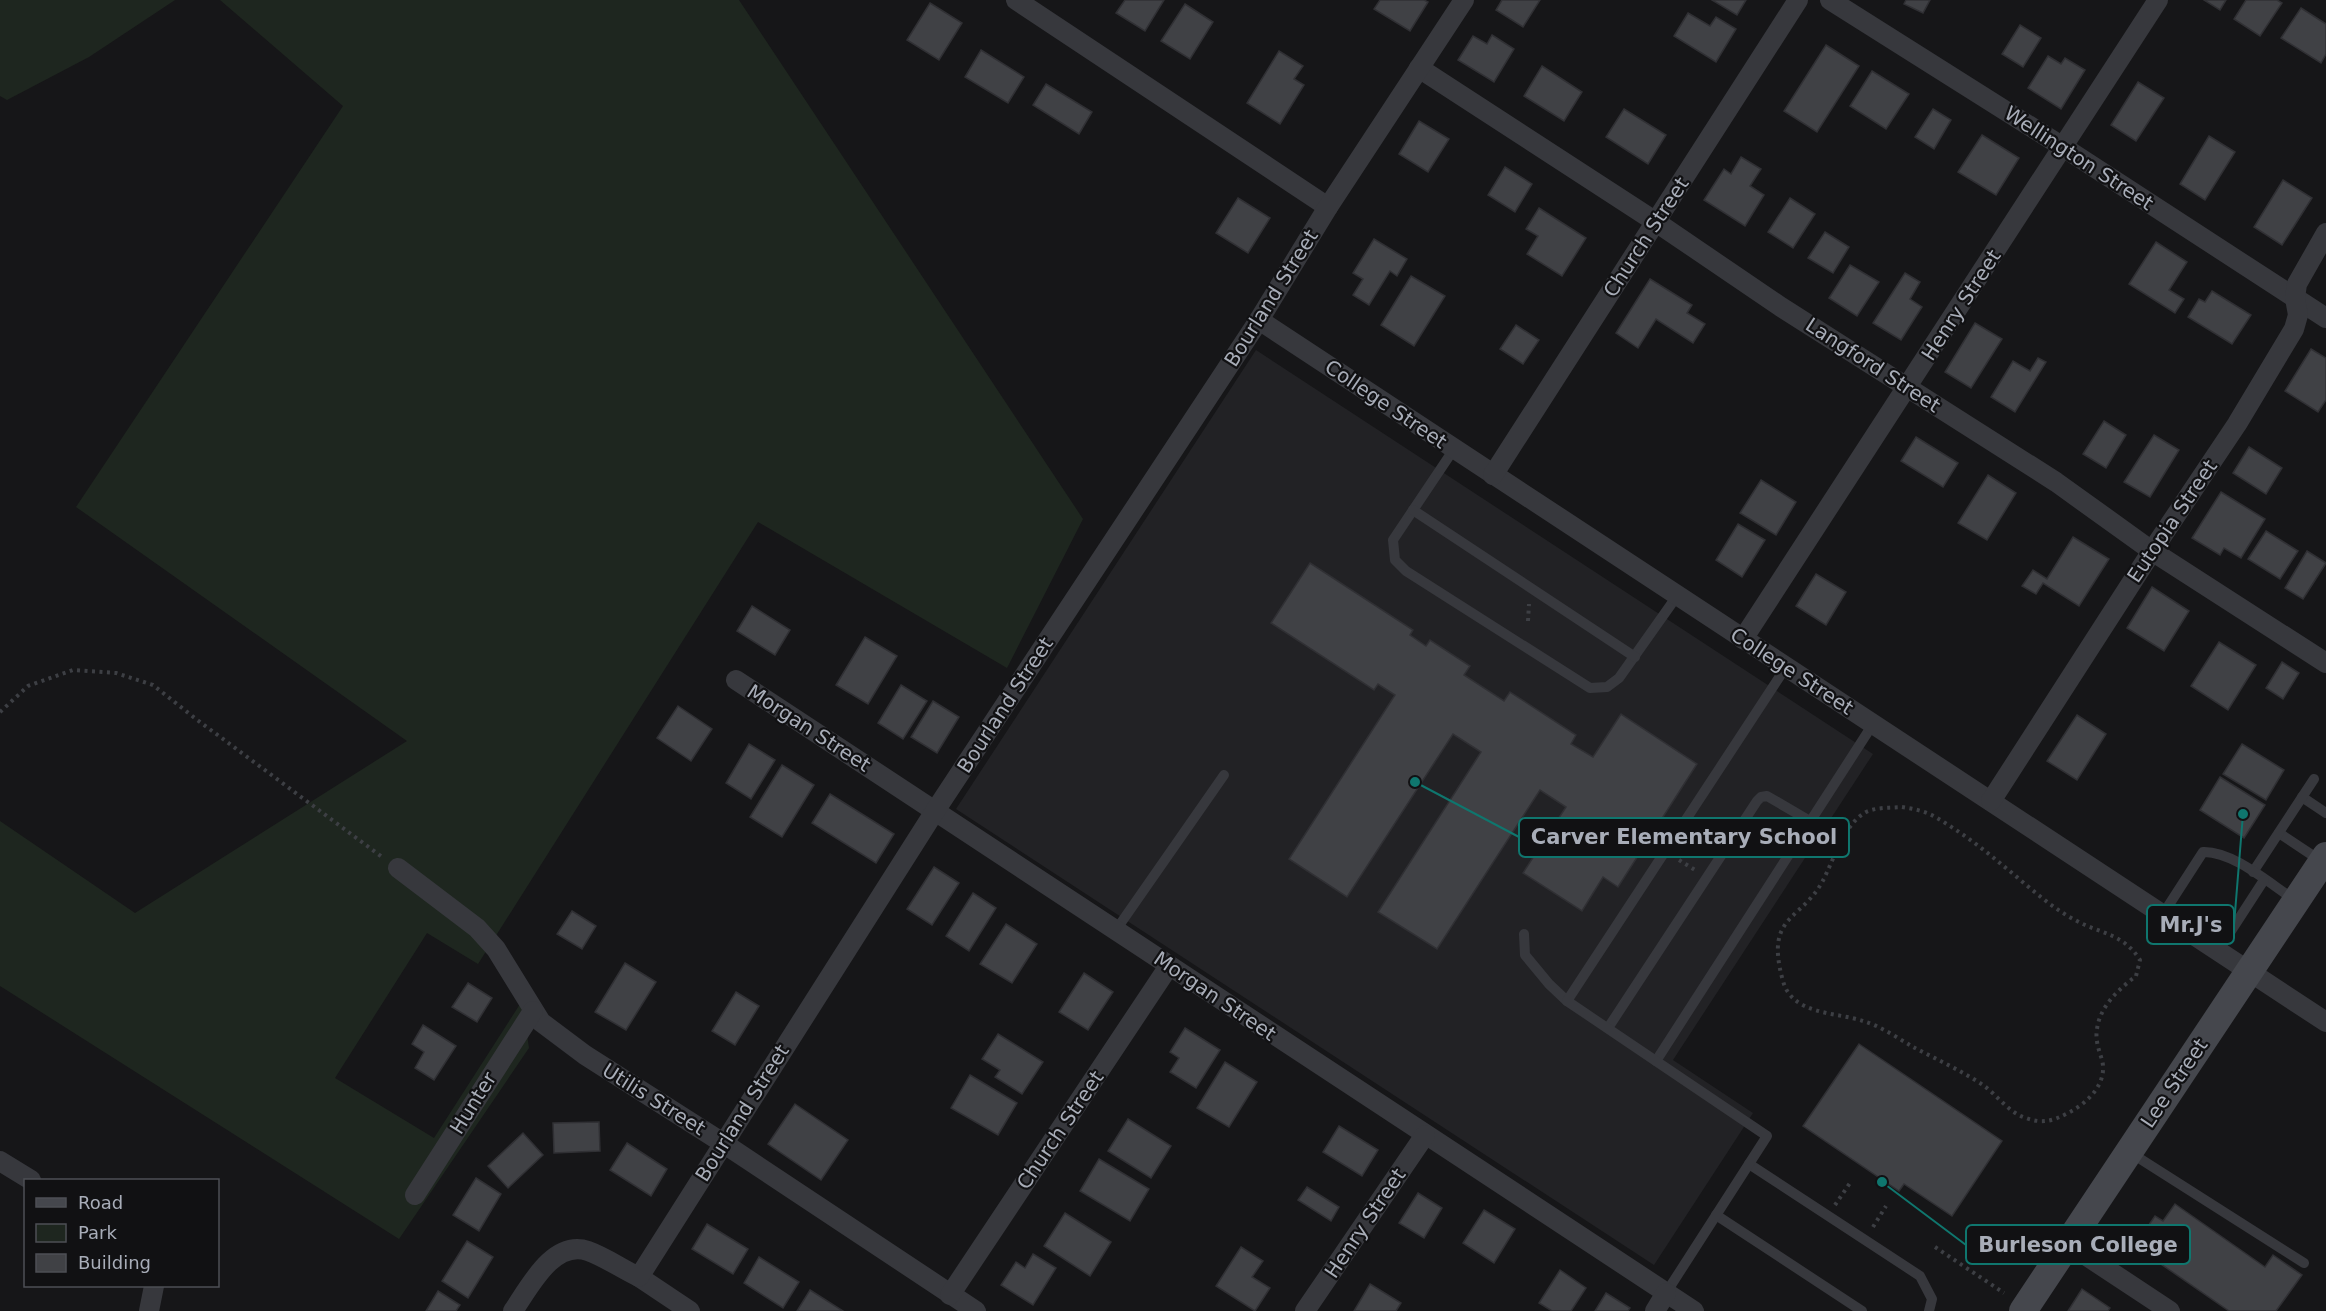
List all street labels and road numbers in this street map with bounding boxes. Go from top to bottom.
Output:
street label: Wellington Street [2000,101,2158,215]
street label: Church Street [1598,173,1694,301]
street label: Bourland Street [1219,225,1323,371]
street label: Henry Street [1916,245,2006,365]
street label: Langford Street [1801,313,1945,418]
street label: College Street [1321,354,1452,454]
street label: Eutopia Street [2122,455,2222,587]
street label: College Street [1726,622,1858,720]
street label: Bourland Street [952,632,1058,777]
street label: Morgan Street [743,679,875,777]
street label: Morgan Street [1149,946,1281,1046]
street label: Lee Street [2135,1034,2213,1132]
street label: Bourland Street [690,1040,794,1186]
street label: Utilis Street [598,1058,710,1140]
street label: Church Street [1011,1066,1109,1194]
street label: Hunter [445,1067,502,1139]
street label: Henry Street [1319,1163,1411,1282]

